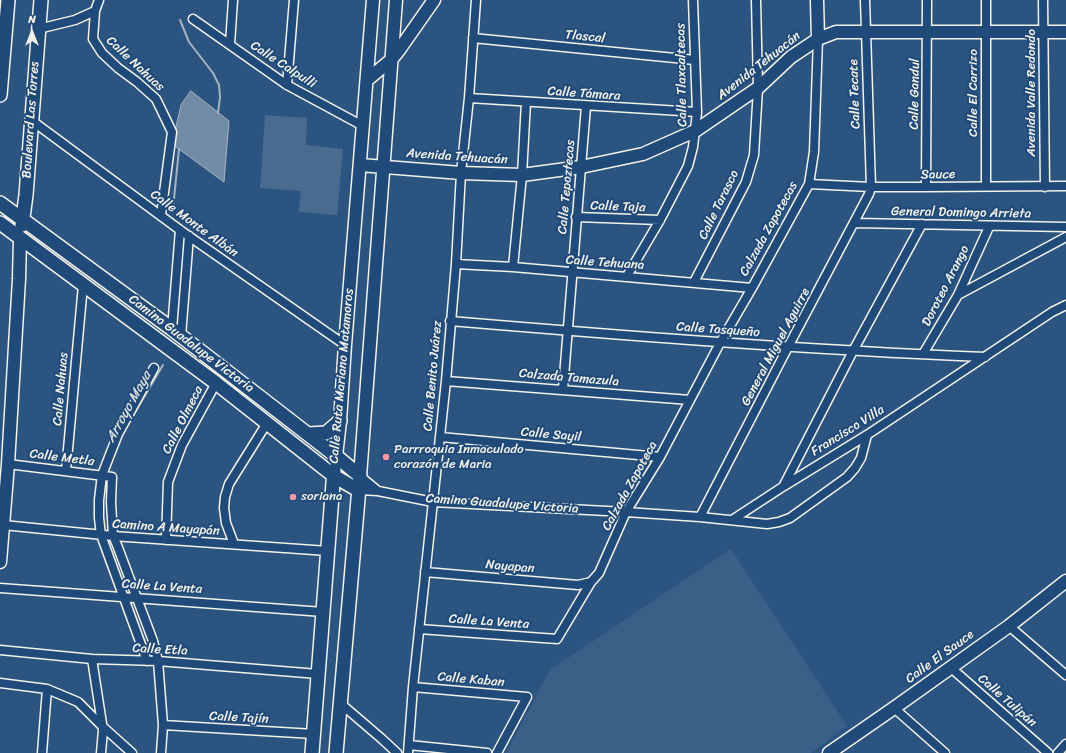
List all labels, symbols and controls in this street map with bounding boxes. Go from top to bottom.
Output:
text: N [28,10,36,29]
north arrow [12,12,52,52]
street label: Calle Tlaxcaltecas [673,23,691,127]
street label: Tlascal [564,27,606,47]
street label: Avenida Tehuacán [714,29,804,103]
street label: Avenida Valle Redondo [1024,29,1040,157]
street label: Calle Nahuas [103,33,167,95]
street label: Calle Calpulli [247,38,319,92]
street label: Calle El Carrizo [966,49,982,137]
street label: Calle Gandul [907,58,923,130]
street label: Calle Tecate [846,59,864,129]
street label: Boulevard Las Torres [19,61,43,179]
street label: Calle Támara [547,84,621,104]
street label: Calle Tepoztecas [555,139,579,235]
street label: Avenida Tehuacán [406,146,508,168]
street label: Sauce [921,167,955,183]
street label: Calle Tarasco [695,168,743,242]
street label: Calzada Zapotecas [737,179,801,279]
street label: Calle Monte Albán [147,187,241,261]
street label: Calle Taja [590,198,646,216]
street label: General Domingo Arrieta [891,204,1031,222]
street label: Doroteo Arango [919,243,973,329]
street label: Calle Tehuana [565,252,645,274]
street label: General Miguel Aguirre [738,285,814,409]
street label: Calle Ruta Mariano Matamoros [327,288,357,464]
street label: Camino Guadalupe Victoria [125,292,257,396]
street label: Calle Tasqueño [676,319,760,341]
street label: Calle Benito Juárez [420,320,446,432]
street label: Calle Nahuas [50,351,72,427]
street label: Calzada Tamazula [518,366,620,390]
water label: Arroyo Maya [103,369,155,445]
street label: Calle Olmeca [159,384,207,456]
street label: Francisco Villa [808,402,888,460]
street label: Calle Sayil [520,425,582,445]
street label: Calzada Zapoteca [599,439,661,533]
place label: Parrroquia Inmaculado corazón de Maria [394,442,524,473]
street label: Calle Metla [29,446,95,470]
marker: Parrroquia Inmaculado corazón de Maria [381,452,391,462]
place label: soriana [301,489,343,505]
street label: Camino Guadalupe Victoria [425,491,579,517]
marker: soriana [288,492,298,502]
street label: Camino A Mayapán [112,516,220,540]
street label: Nayapan [485,557,535,577]
street label: Calle La Venta [121,576,203,598]
street label: Calle La Venta [448,611,530,633]
street label: Calle El Sauce [903,627,977,687]
street label: Calle Etla [132,641,188,659]
street label: Calle Kaban [437,669,505,691]
street label: Calle Tulipán [974,671,1040,731]
street label: Calle Tajín [209,709,269,727]

